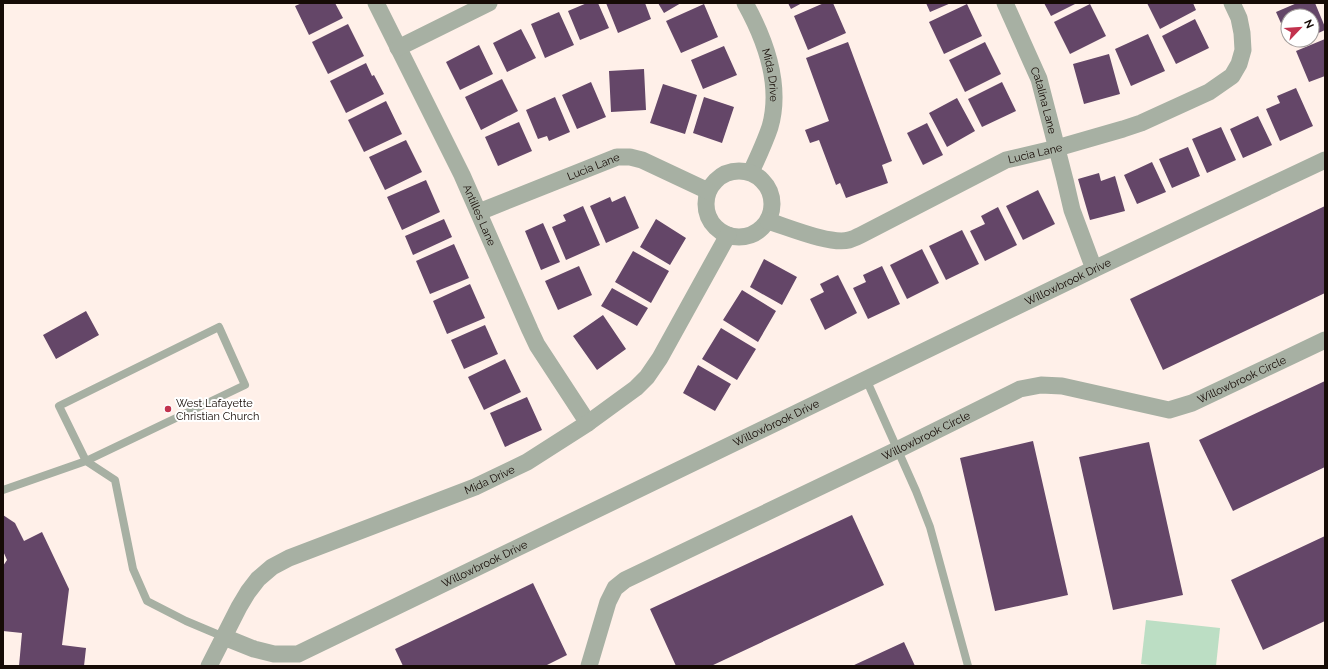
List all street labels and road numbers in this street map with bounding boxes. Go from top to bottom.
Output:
street label: Mida Drive [759,47,781,102]
street label: Catalina Lane [1028,65,1059,136]
street label: Lucia Lane [1006,140,1064,166]
street label: Lucia Lane [565,150,622,183]
street label: Antilles Lane [460,182,499,248]
street label: Willowbrook Drive [1023,255,1113,308]
street label: Willowbrook Circle [1195,353,1289,406]
street label: Willowbrook Drive [731,396,822,449]
street label: Willowbrook Circle [880,408,973,463]
street label: Mida Drive [463,462,517,497]
street label: Willowbrook Drive [439,537,530,590]

